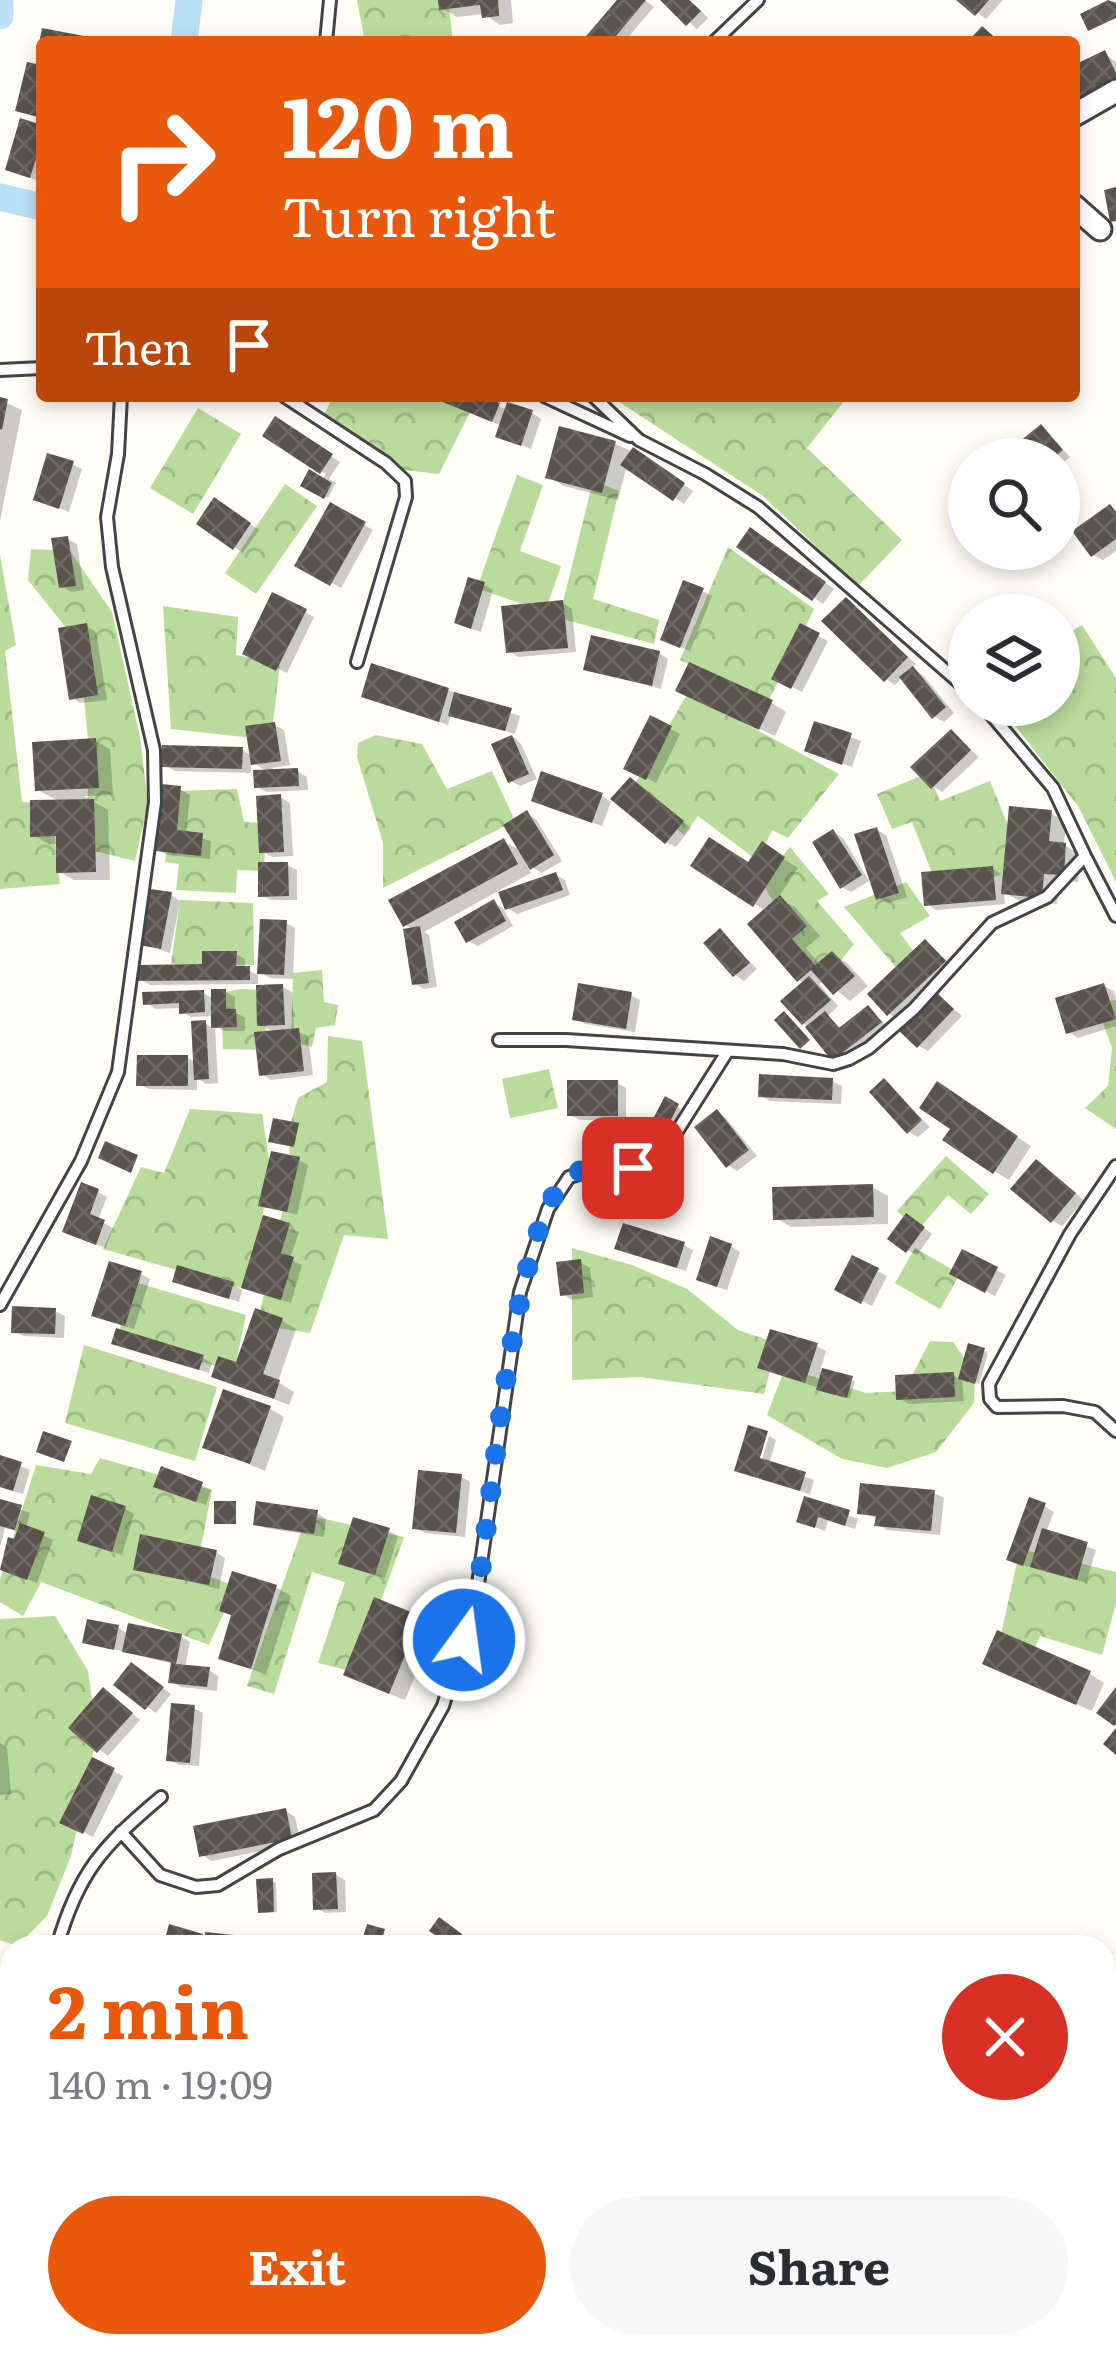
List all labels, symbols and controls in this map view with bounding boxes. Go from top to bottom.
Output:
text: 120 m [282,59,514,184]
icon: right [84,84,240,240]
text: Turn right [282,173,556,254]
text: Then [84,312,192,379]
icon: arrive [216,312,282,378]
map controls [948,438,1080,726]
button: search [948,438,1080,570]
button: layers [948,594,1080,726]
pin [582,1117,684,1219]
icon: arrive [600,1135,666,1201]
position arrow [401,1577,527,1703]
text: 2 min [48,1954,249,2061]
button: close [942,1974,1068,2100]
text: 140 m · 19:09 [48,2053,273,2111]
button: Exit [48,2196,546,2334]
button: Share [570,2196,1068,2334]

